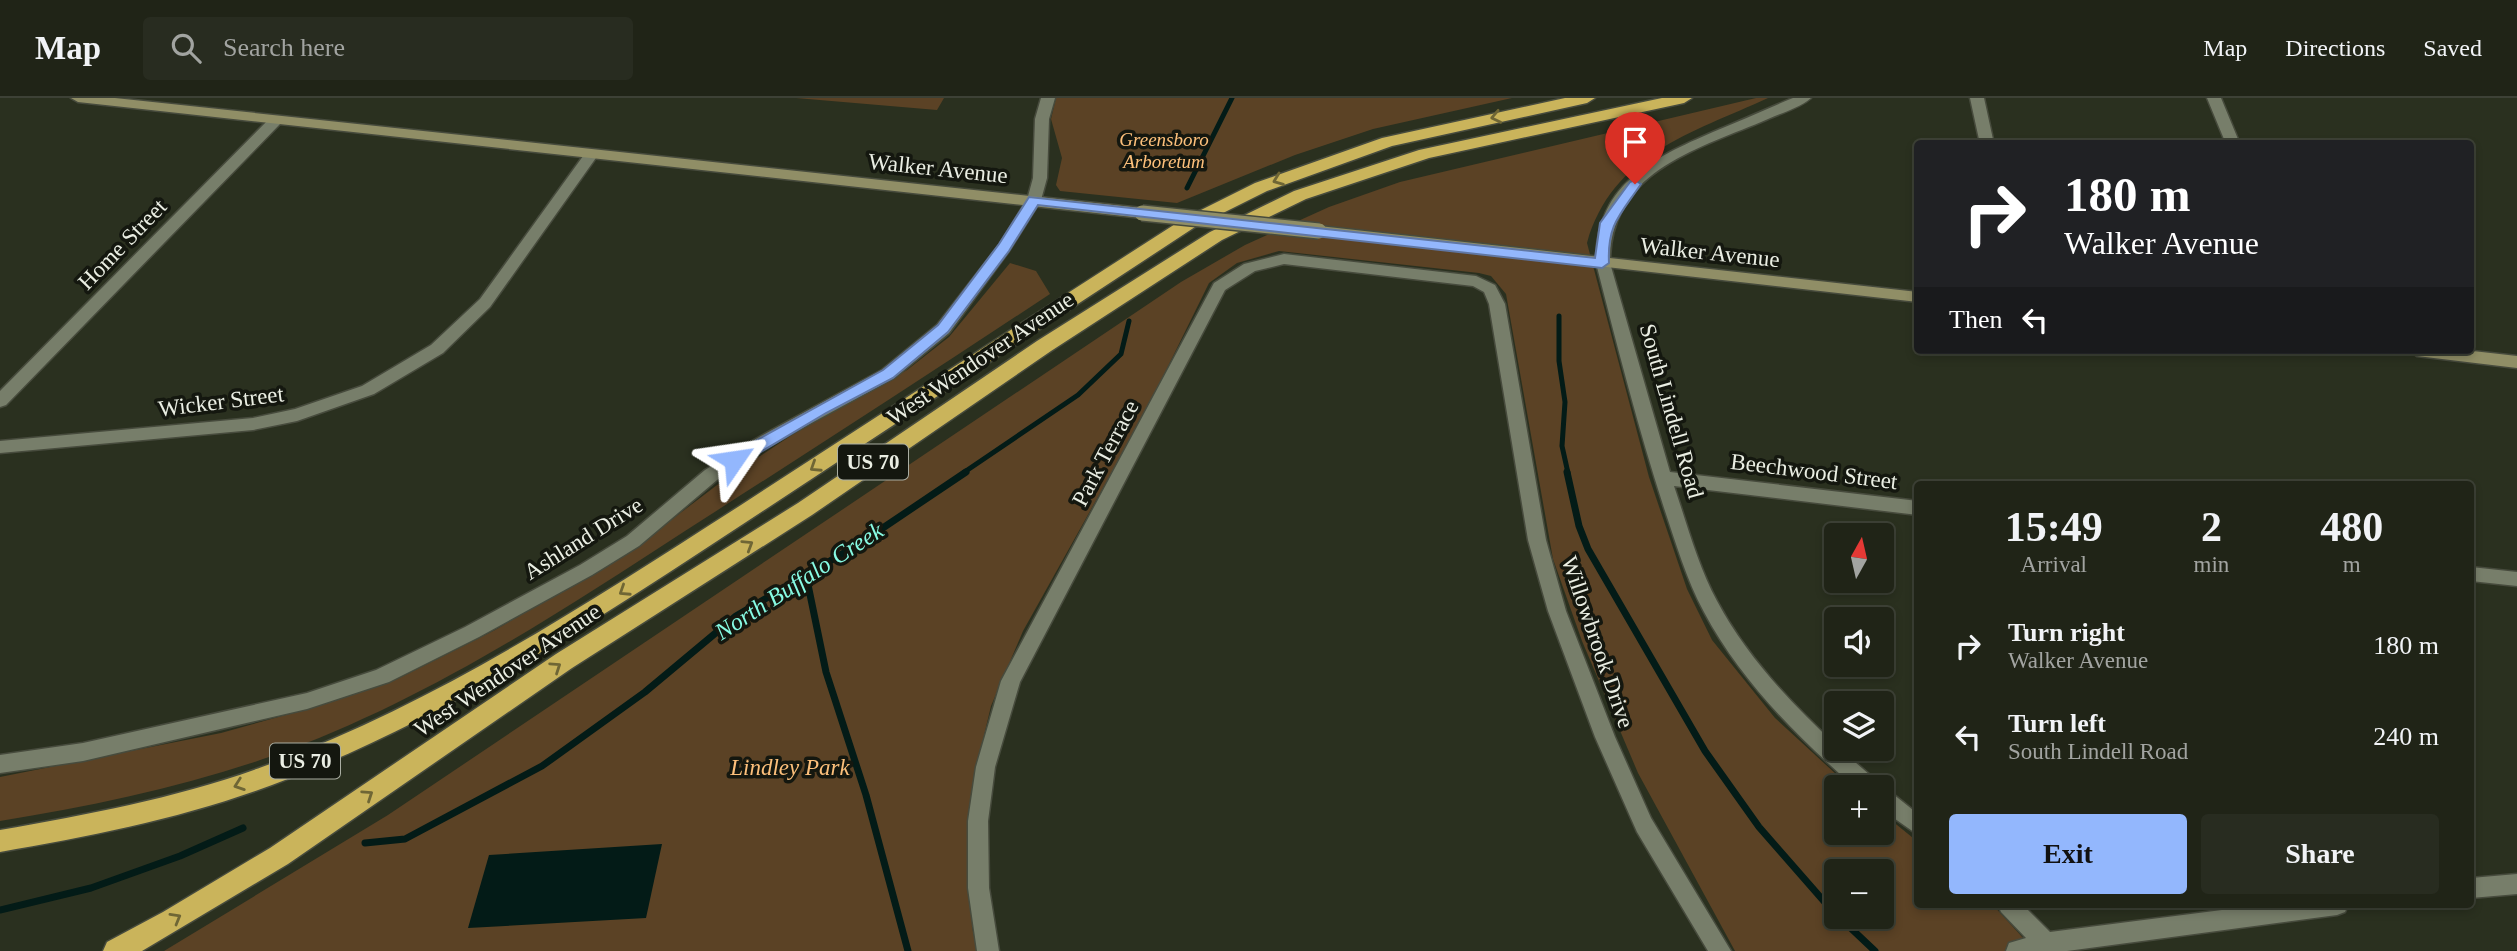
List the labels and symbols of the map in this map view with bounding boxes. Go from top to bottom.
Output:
one-way arrow [1490,108,1502,123]
pin [1605,112,1665,184]
park label: Greensboro Arboretum [1119,129,1209,172]
street label: Walker Avenue [867,149,1009,188]
one-way arrow [1273,172,1285,186]
street label: Home Street [73,194,172,295]
street label: Walker Avenue [1639,233,1781,272]
street label: West Wendover Avenue [883,287,1078,430]
street label: South Lindell Road [1635,321,1709,502]
street label: Wicker Street [157,381,286,422]
street label: Park Terrace [1067,396,1144,510]
position arrow [697,423,771,497]
road number: US 70 [838,444,908,480]
street label: Beechwood Street [1729,449,1899,494]
one-way arrow [809,459,822,472]
street label: Ashland Drive [519,492,647,585]
water label: North Buffalo Creek [709,517,888,646]
north arrow [1824,523,1894,593]
one-way arrow [740,541,753,554]
street label: Willowbrook Drive [1556,553,1639,731]
one-way arrow [619,583,632,595]
street label: West Wendover Avenue [410,599,605,742]
one-way arrow [548,662,561,675]
road number: US 70 [270,744,340,778]
park label: Lindley Park [729,755,851,780]
one-way arrow [233,777,245,791]
one-way arrow [360,791,373,804]
one-way arrow [169,913,182,926]

